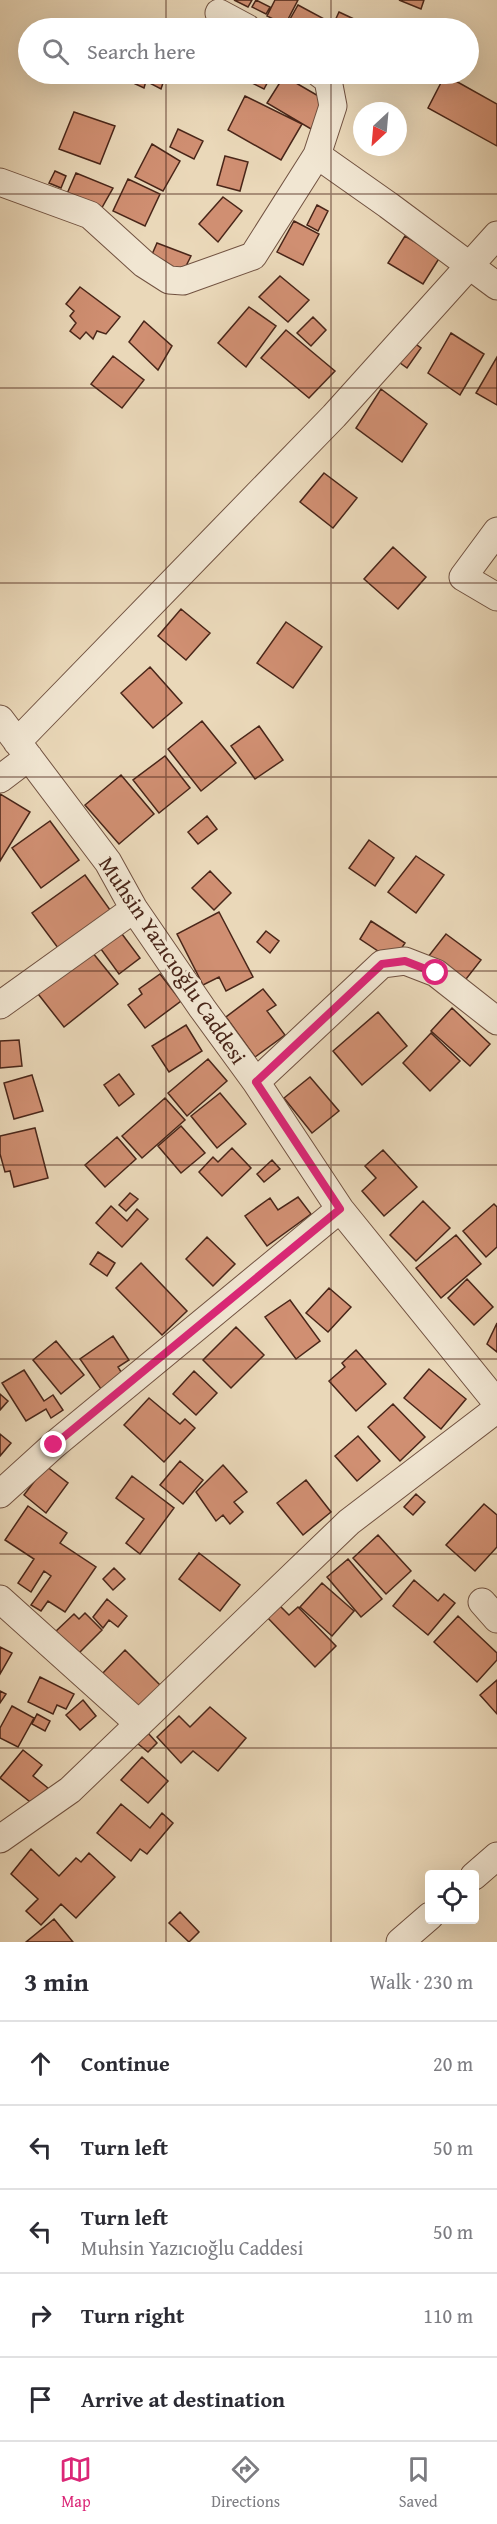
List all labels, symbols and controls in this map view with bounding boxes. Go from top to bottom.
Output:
search box [18,18,479,84]
icon: search [39,35,72,68]
text: Search here [87,35,196,67]
north arrow [353,102,407,156]
street label: Muhsin Yazıcıoğlu Caddesi [91,850,255,1070]
route start [422,959,448,985]
route end [40,1431,66,1457]
map controls [425,1870,479,1924]
button: locate [425,1870,479,1924]
text: 3 min [24,1962,89,2001]
text: Walk · 230 m [370,1967,473,1996]
icon: ahead [24,2047,57,2080]
text: Continue [81,2047,170,2079]
text: 20 m [433,2049,473,2078]
icon: left [24,2131,57,2164]
text: Turn left [81,2131,168,2163]
text: 50 m [433,2133,473,2162]
text: Turn left [81,2201,168,2233]
icon: left [24,2215,57,2248]
text: 50 m [433,2217,473,2246]
text: Muhsin Yazıcıoğlu Caddesi [81,2233,303,2262]
icon: right [24,2299,57,2332]
text: Turn right [81,2299,184,2331]
text: 110 m [423,2301,473,2330]
icon: arrive [24,2383,57,2416]
text: Arrive at destination [81,2383,285,2415]
tab: Map [59,2453,92,2513]
tab: Directions [211,2453,280,2513]
tab: Saved [399,2453,438,2513]

